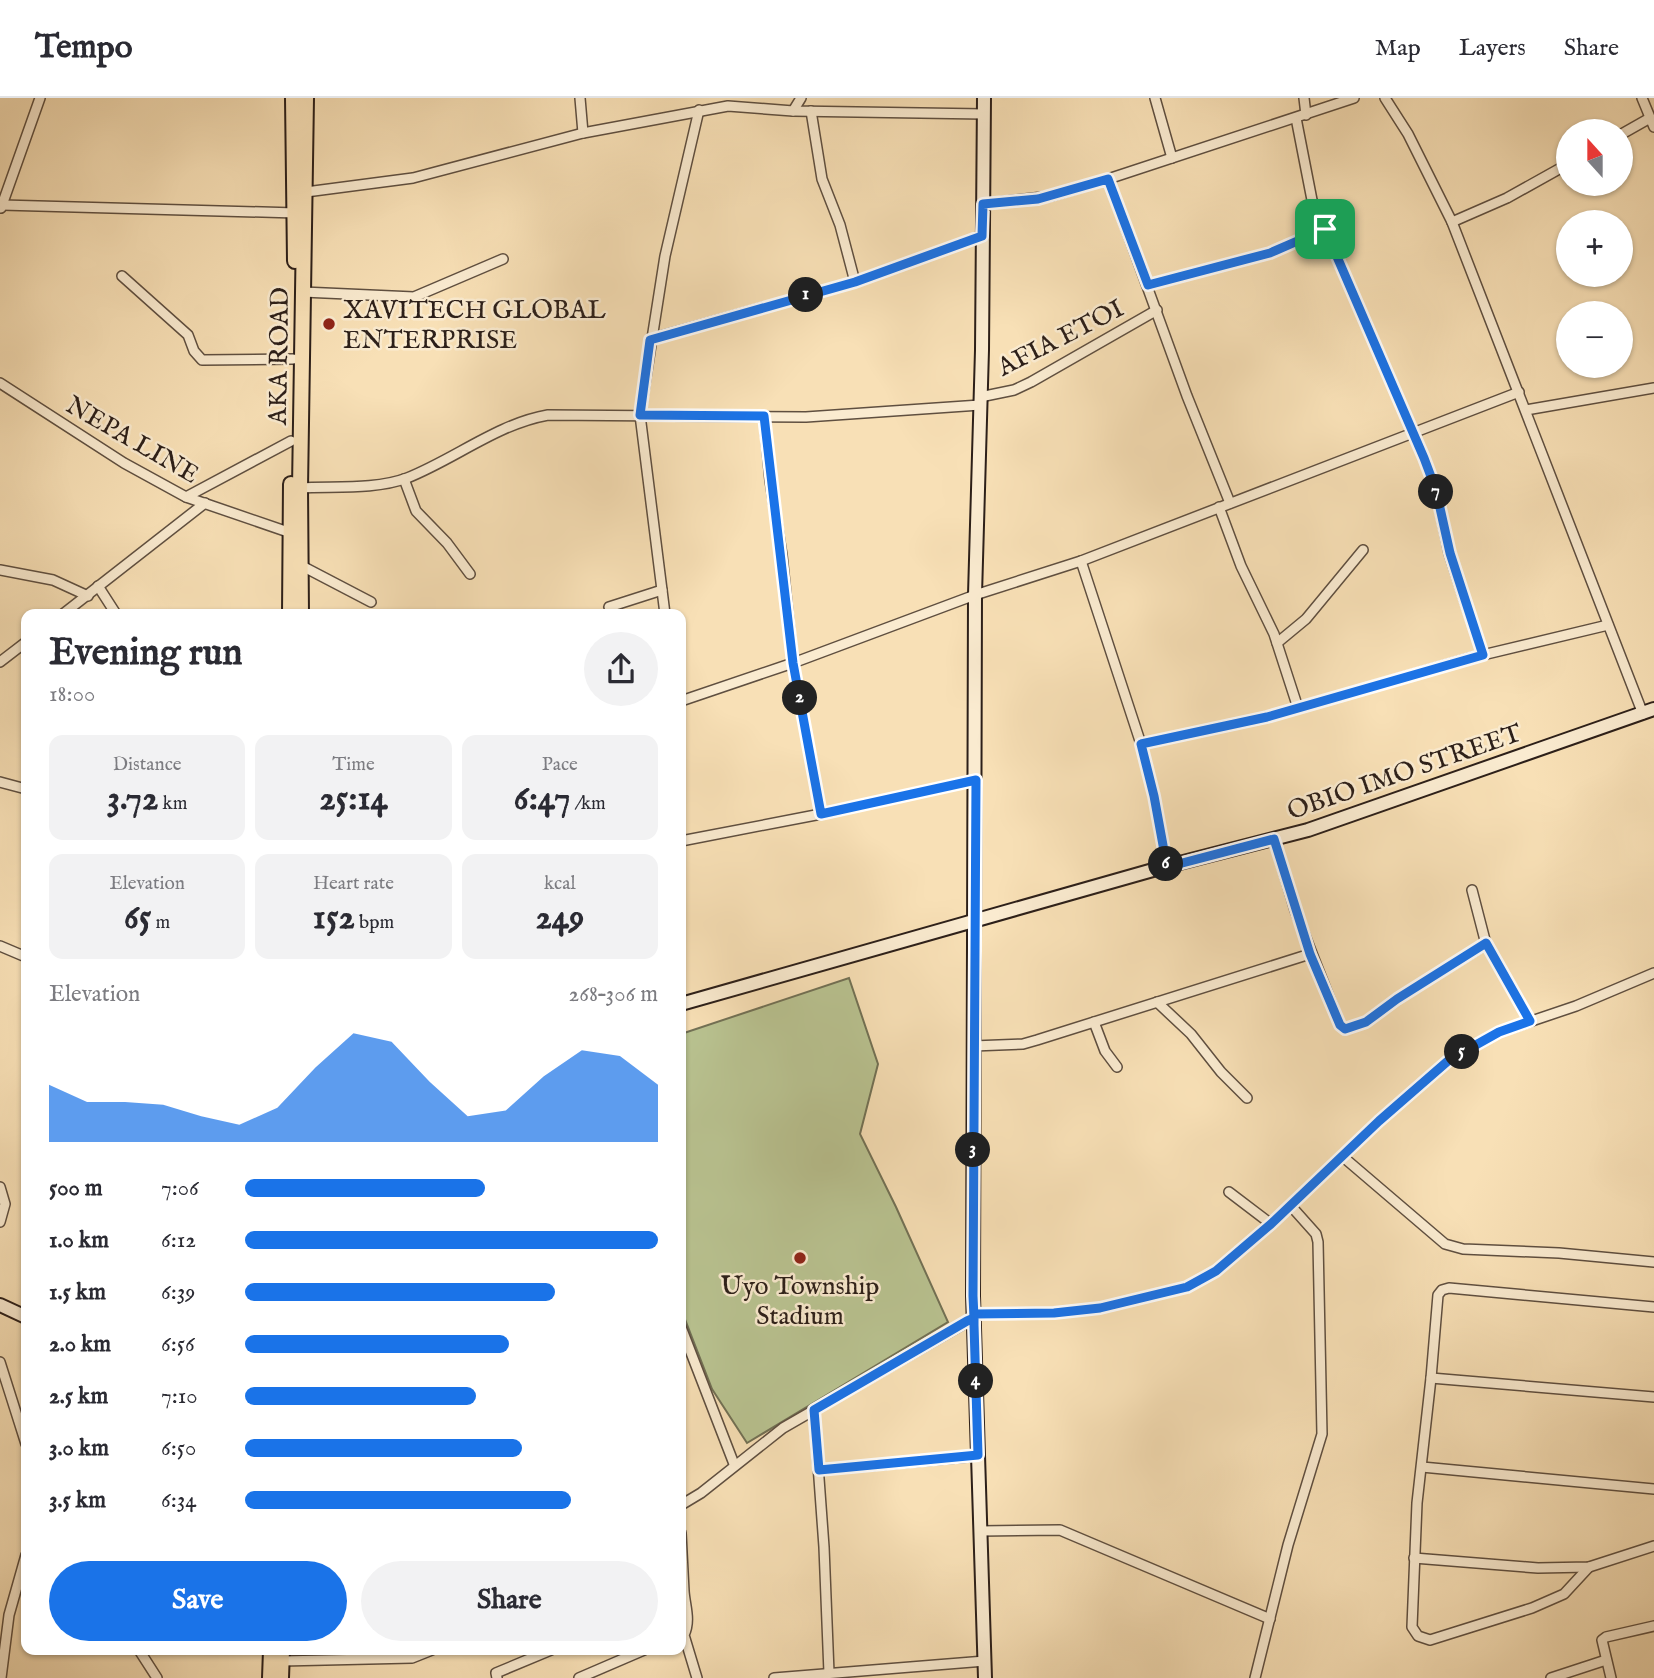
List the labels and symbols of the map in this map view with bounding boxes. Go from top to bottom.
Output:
north arrow [1556,119,1633,196]
pin [1295,199,1355,259]
pin: 1 [788,278,824,312]
street label: AKA ROAD [262,287,297,426]
street label: AFIA ETOI [991,292,1130,385]
place label: XAVITECH GLOBAL ENTERPRISE [343,294,606,357]
marker: XAVITECH GLOBAL ENTERPRISE [321,316,337,332]
street label: NEPA LINE [60,389,205,492]
pin: 7 [1418,474,1454,510]
pin: 2 [782,680,818,716]
street label: OBIO IMO STREET [1283,717,1526,828]
pin: 6 [1148,846,1184,882]
pin: 5 [1444,1034,1480,1070]
pin: 3 [956,1132,990,1168]
marker: Uyo Township Stadium [792,1250,808,1266]
place label: Uyo Township Stadium [721,1270,879,1333]
pin: 4 [958,1364,993,1398]

